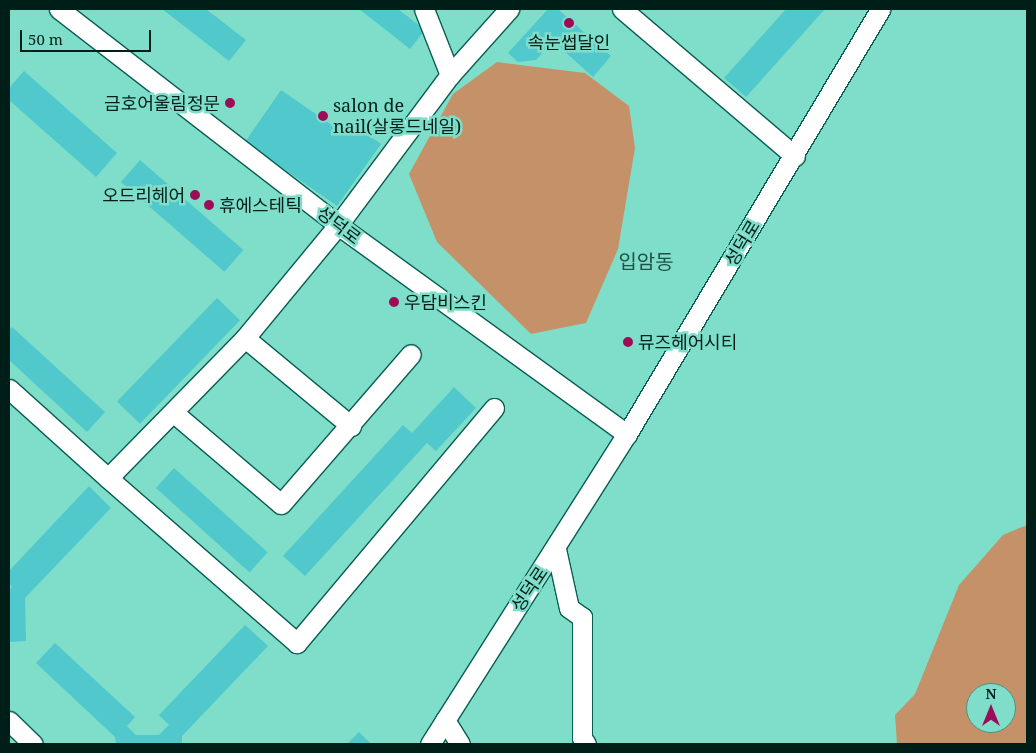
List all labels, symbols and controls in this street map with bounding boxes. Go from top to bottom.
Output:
marker: 속눈썹달인 [563,17,575,29]
scale bar [22,20,154,52]
text: 50 m [28,29,63,49]
place label: 속눈썹달인 [528,31,610,53]
place label: 금호어울림정문 [104,92,220,114]
place label: salon de nail(살롱드네일) [333,95,461,138]
marker: 금호어울림정문 [224,97,236,109]
marker: salon de nail(살롱드네일) [317,110,329,122]
place label: 오드리헤어 [102,184,185,206]
marker: 오드리헤어 [189,189,201,201]
place label: 휴에스테틱 [219,194,302,216]
marker: 휴에스테틱 [203,199,215,211]
street label: 성덕로 [313,201,365,249]
street label: 성덕로 [720,216,764,270]
district label: 입암동 [618,249,674,273]
place label: 우담비스킨 [404,291,487,313]
marker: 우담비스킨 [388,296,400,308]
place label: 뮤즈헤어시티 [638,331,737,353]
marker: 뮤즈헤어시티 [622,336,634,348]
street label: 성덕로 [506,562,552,616]
north arrow [966,683,1016,733]
text: N [985,684,997,703]

